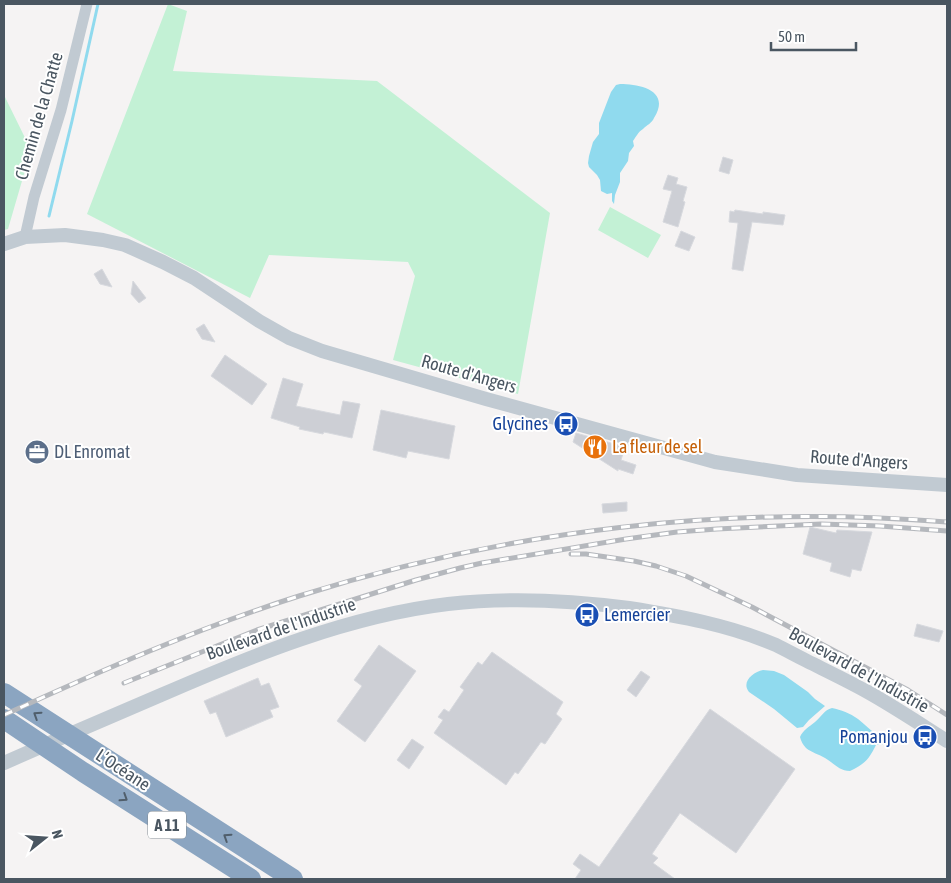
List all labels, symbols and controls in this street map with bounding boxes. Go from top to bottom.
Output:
scale bar [771,20,856,52]
text: 50 m [778,28,805,45]
street label: Chemin de la Chatte [10,50,67,182]
street label: Route d'Angers [419,350,519,397]
bus stop icon: Glycines [553,411,579,437]
place label: Glycines [493,413,548,434]
restaurant icon: La fleur de sel [582,434,608,460]
place label: La fleur de sel [612,436,703,457]
office icon: DL Enromat [24,439,50,465]
place label: DL Enromat [54,441,130,462]
street label: Route d'Angers [809,446,909,473]
street label: Boulevard de l'Industrie [203,593,358,664]
bus stop icon: Lemercier [574,602,600,628]
place label: Lemercier [604,604,671,625]
street label: Boulevard de l'Industrie [786,622,933,717]
one-way arrow [34,712,43,721]
bus stop icon: Pomanjou [912,724,938,750]
place label: Pomanjou [840,726,908,747]
street label: L’Océane [92,744,154,795]
one-way arrow [118,792,127,801]
road number: A 11 [148,812,186,838]
north arrow [20,813,70,863]
text: N [49,828,66,840]
one-way arrow [224,834,233,844]

